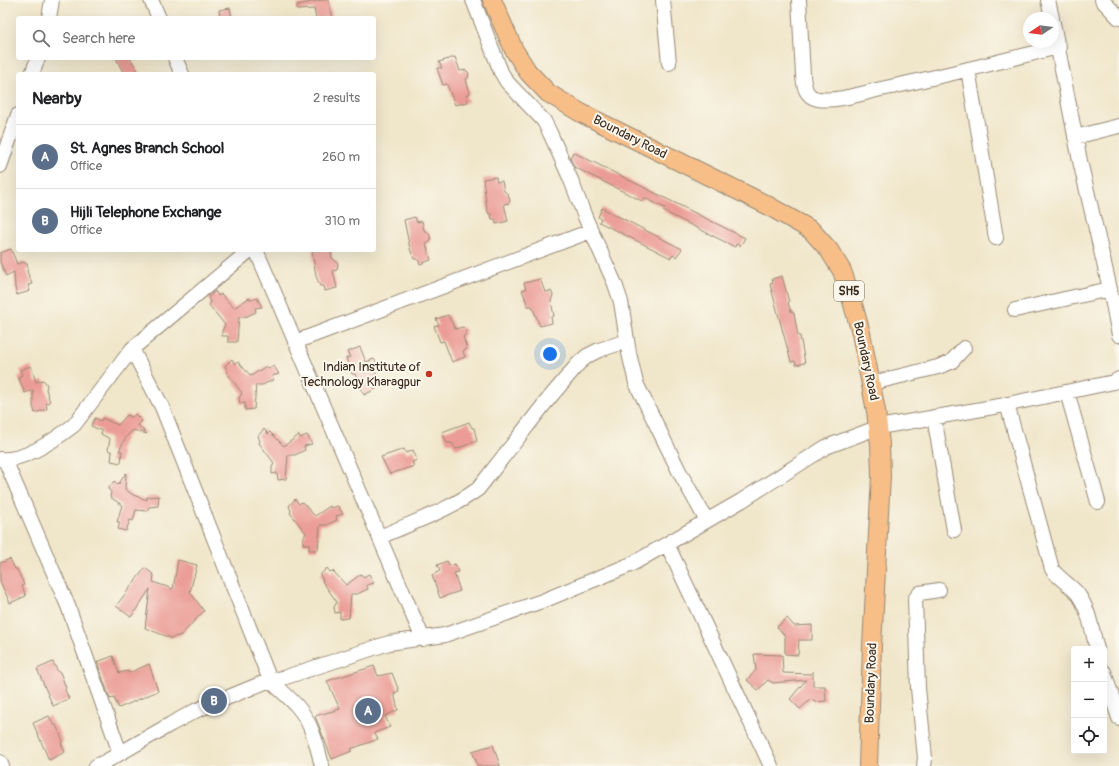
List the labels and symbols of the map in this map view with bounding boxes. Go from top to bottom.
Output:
north arrow [1023,12,1059,48]
street label: Boundary Road [590,112,670,162]
road number: SH5 [834,281,864,301]
street label: Boundary Road [850,320,882,402]
your location [540,344,560,364]
place label: Indian Institute of Technology Kharagpur [301,359,422,390]
marker: Indian Institute of Technology Kharagpur [424,369,434,379]
street label: Boundary Road [862,642,880,724]
pin: B [201,686,227,716]
pin: A [355,696,381,726]

